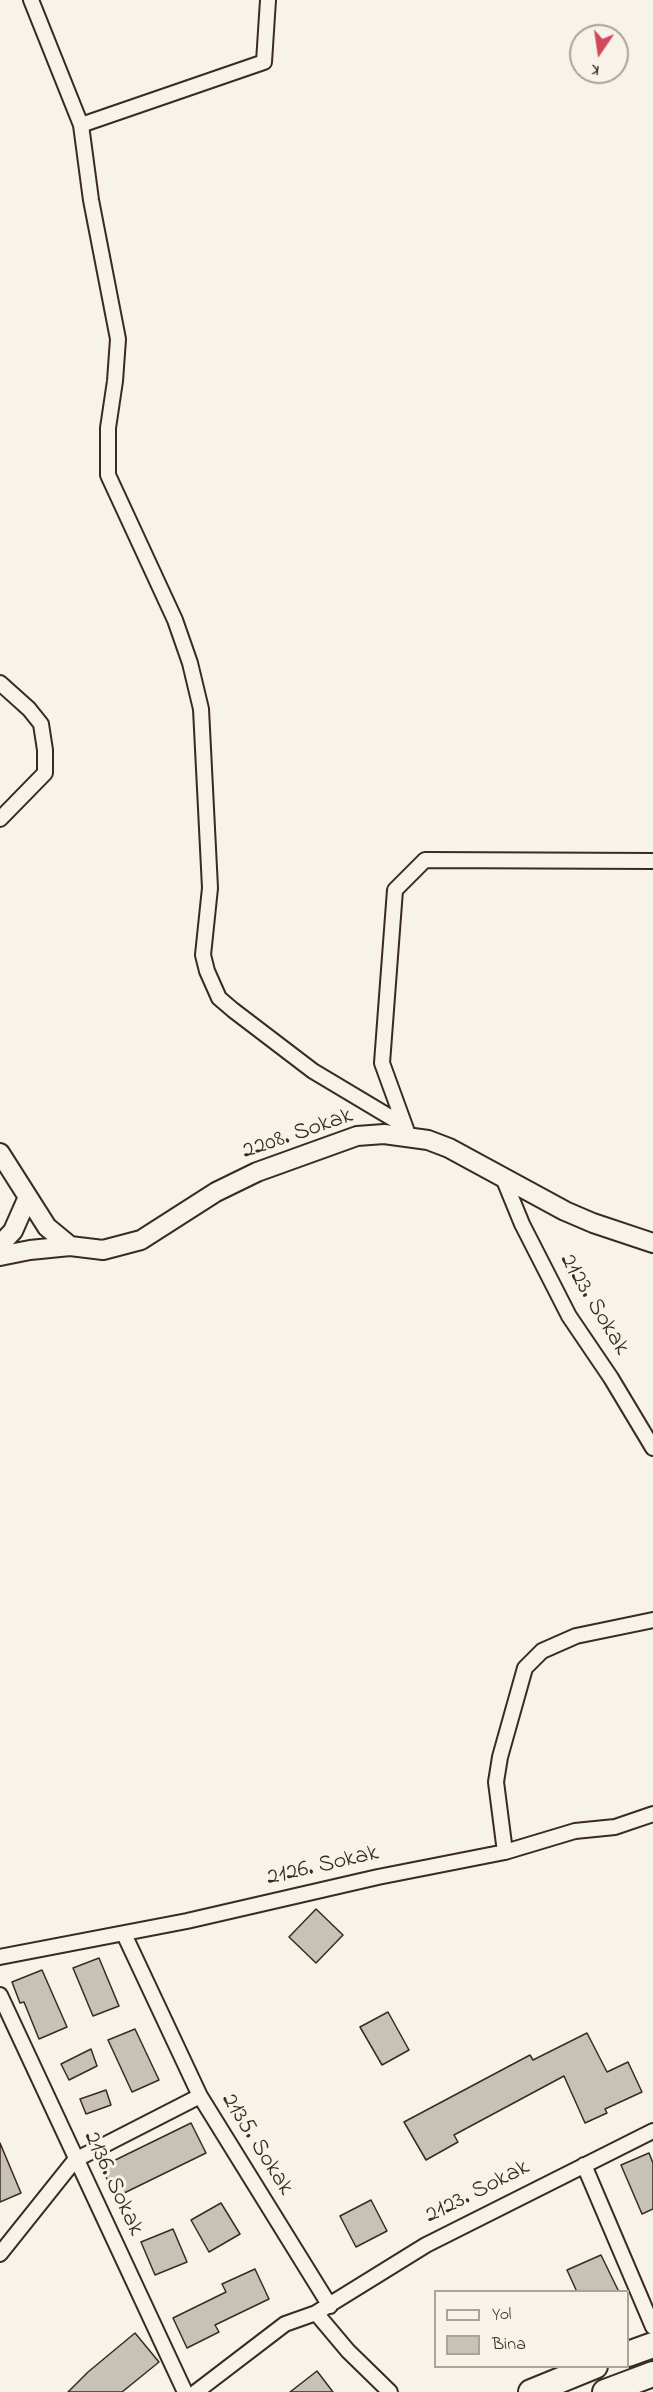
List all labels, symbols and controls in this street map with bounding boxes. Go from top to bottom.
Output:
north arrow [569,24,629,84]
text: K [589,57,602,82]
street label: 2208. Sokak [239,1103,357,1167]
street label: 2123. Sokak [551,1249,635,1361]
street label: 2126. Sokak [264,1840,382,1894]
street label: 2135. Sokak [213,2089,299,2201]
street label: 2136. Sokak [75,2127,149,2241]
street label: 2123. Sokak [421,2154,535,2232]
legend [434,2290,629,2368]
text: Yol [492,2302,512,2328]
text: Bina [492,2332,526,2358]

